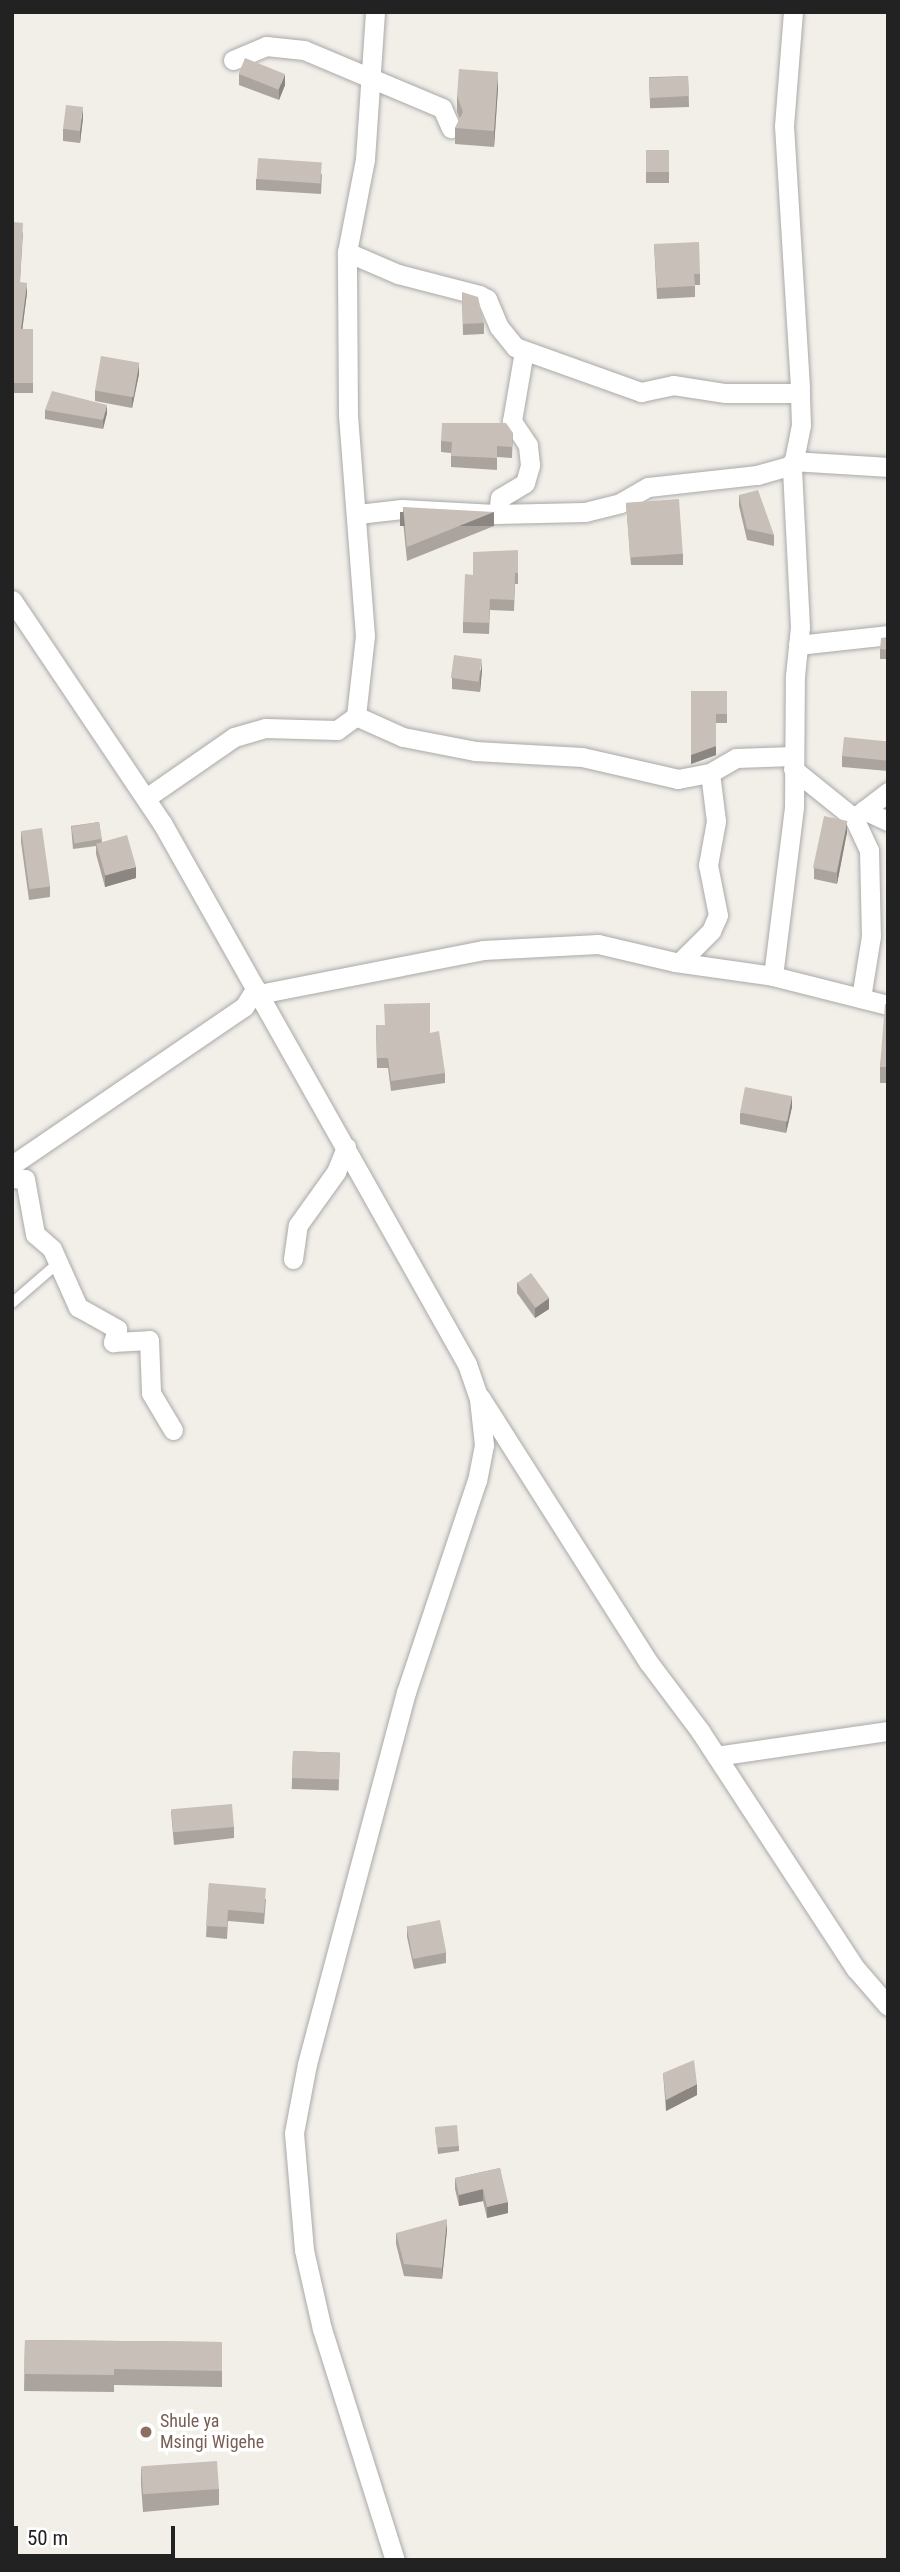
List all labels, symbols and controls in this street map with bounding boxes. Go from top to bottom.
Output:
place label: Shule ya Msingi Wigehe [160,2411,264,2454]
marker: Shule ya Msingi Wigehe [138,2424,154,2440]
scale bar [18,2512,178,2556]
text: 50 m [27,2526,68,2550]

